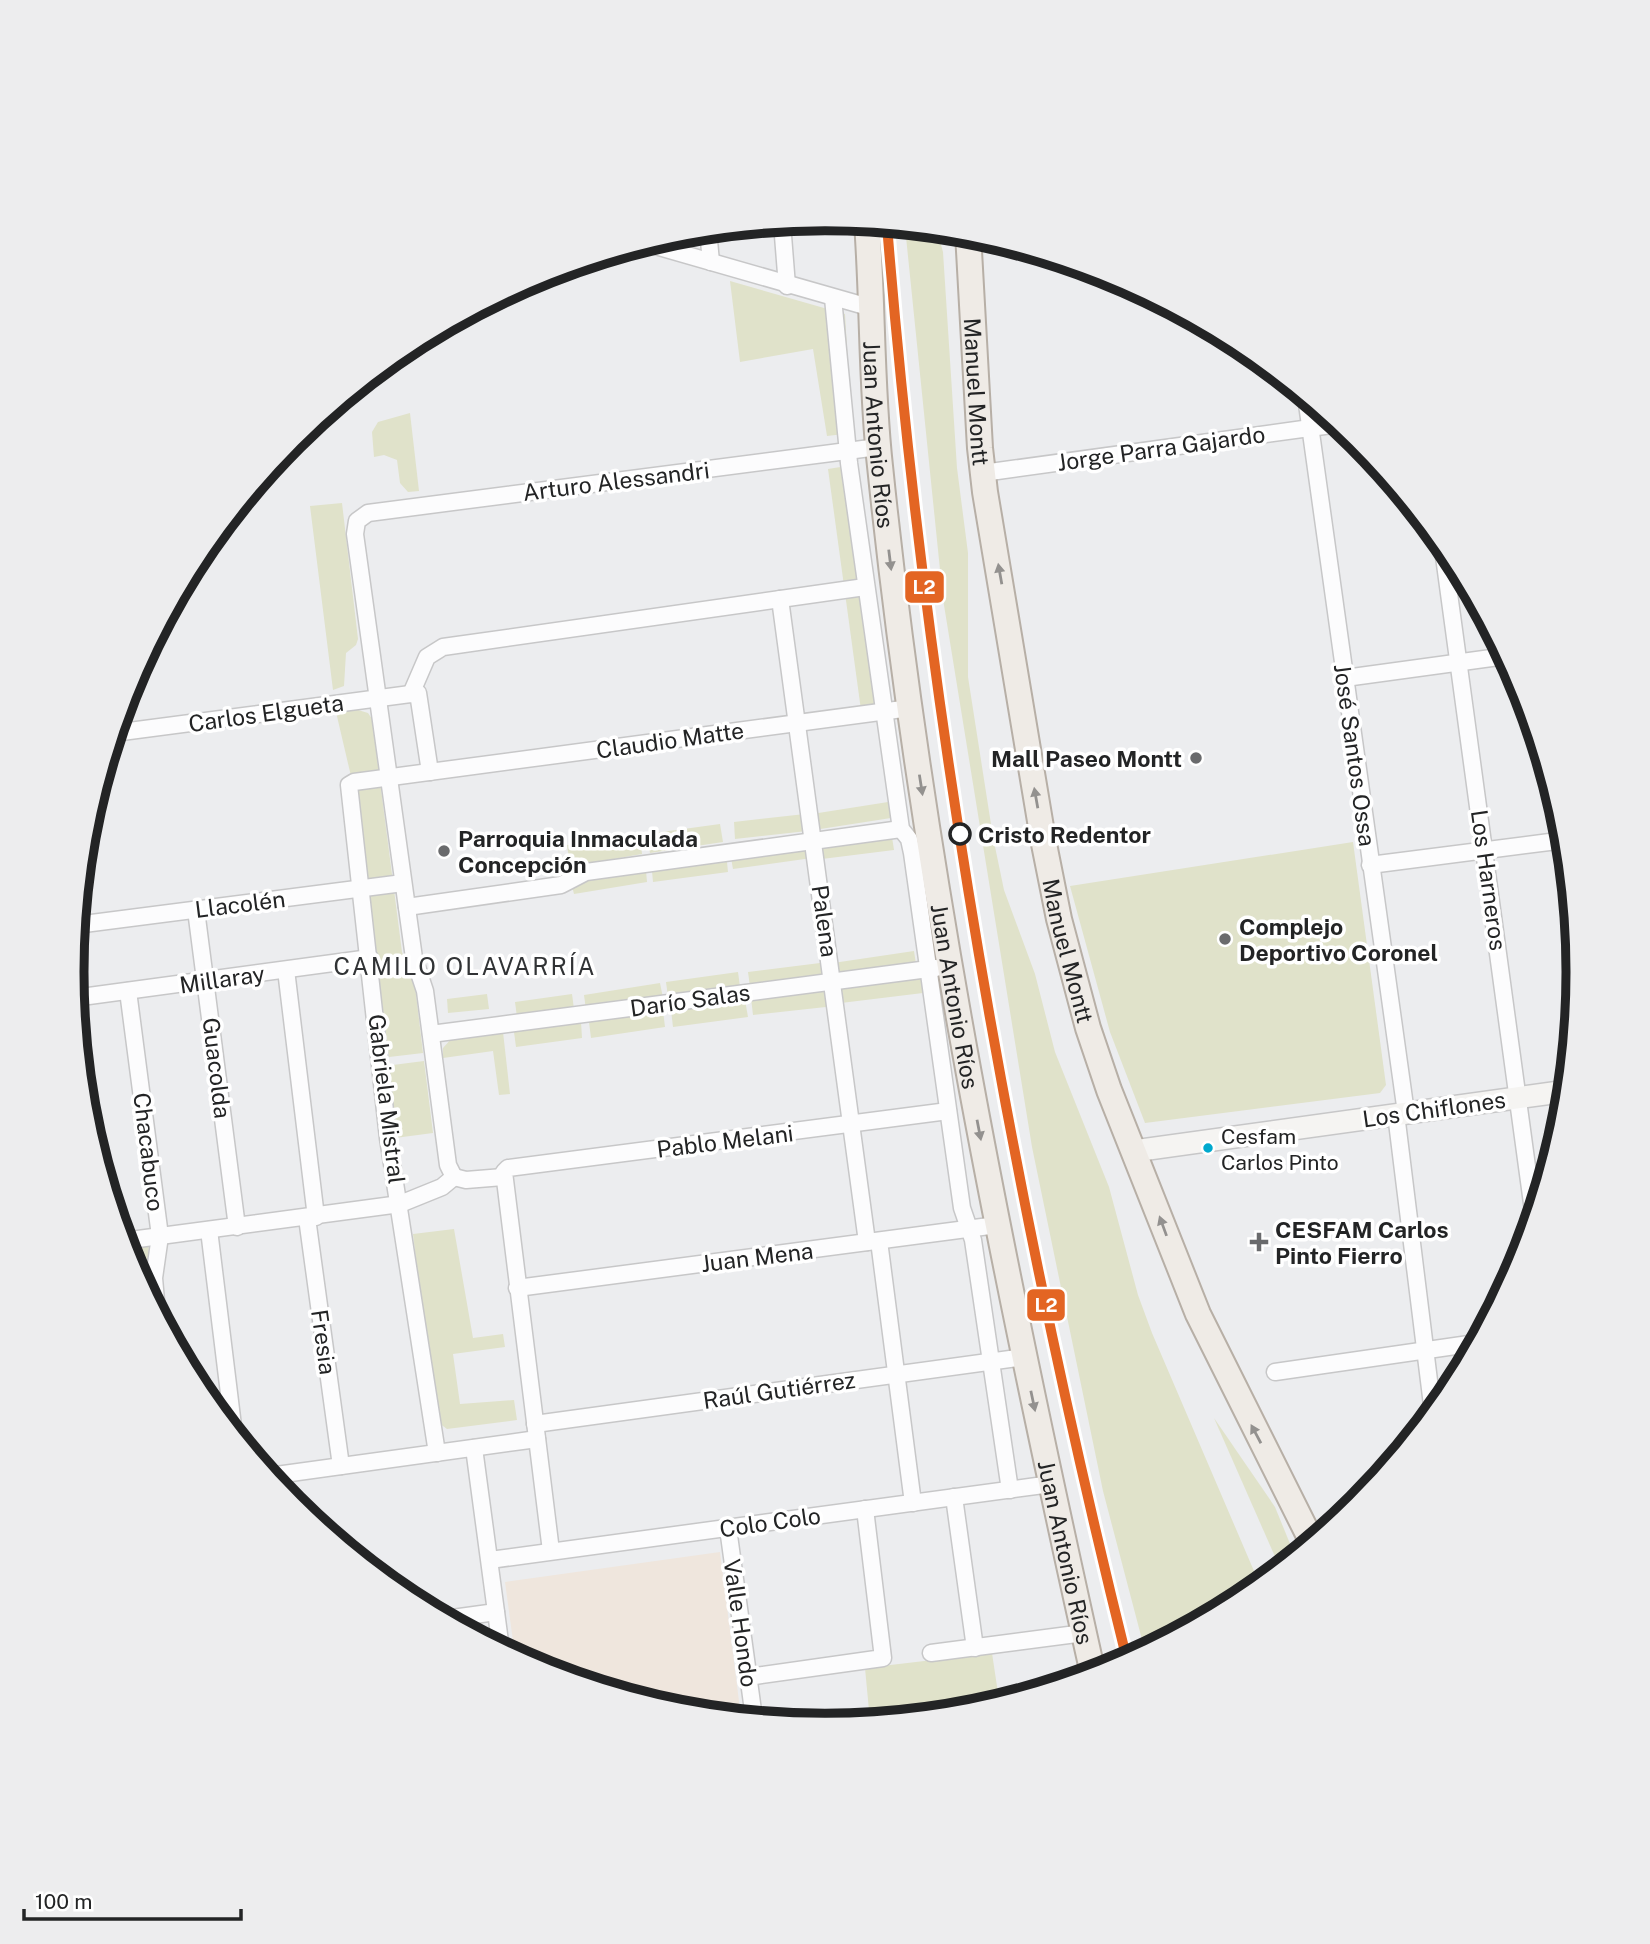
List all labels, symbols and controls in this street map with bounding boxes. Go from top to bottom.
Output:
street label: Manuel Montt [959,317,995,467]
street label: Juan Antonio Ríos [859,341,900,530]
street label: Jorge Parra Gajardo [1055,420,1267,476]
street label: Arturo Alessandri [521,456,711,506]
one-way arrow [885,549,896,571]
one-way arrow [994,563,1005,585]
line badge: L2 [904,570,945,604]
text: L2 [912,576,936,598]
street label: José Santos Ossa [1329,662,1381,848]
street label: Carlos Elgueta [187,689,345,737]
street label: Claudio Matte [594,716,746,764]
place label: Mall Paseo Montt [991,745,1182,772]
marker: Mall Paseo Montt [1188,750,1204,766]
one-way arrow [916,774,927,796]
one-way arrow [1030,787,1041,809]
street label: Los Harneros [1466,808,1512,952]
place label: Cristo Redentor [978,821,1151,848]
marker: Cristo Redentor [949,823,971,845]
place label: Parroquia Inmaculada Concepción [458,825,698,878]
marker: Parroquia Inmaculada Concepción [436,843,452,859]
street label: Manuel Montt [1038,876,1100,1026]
street label: Palena [807,883,843,959]
street label: Llacolén [193,885,287,923]
street label: Juan Antonio Ríos [926,901,985,1091]
place label: Complejo Deportivo Coronel [1239,913,1438,966]
marker: Complejo Deportivo Coronel [1217,931,1233,947]
district label: CAMILO OLAVARRÍA [334,952,597,980]
street label: Millaray [178,960,266,998]
street label: Darío Salas [628,978,752,1022]
street label: Gabriela Mistral [363,1013,411,1185]
street label: Guacolda [197,1016,237,1120]
street label: Los Chiflones [1361,1086,1507,1132]
street label: Chacabuco [128,1091,170,1213]
street label: Pablo Melani [655,1119,795,1163]
one-way arrow [973,1119,984,1141]
place label: Cesfam Carlos Pinto [1221,1124,1339,1175]
marker: Cesfam Carlos Pinto [1201,1141,1215,1155]
one-way arrow [1158,1216,1169,1237]
place label: CESFAM Carlos Pinto Fierro [1275,1216,1449,1269]
marker: CESFAM Carlos Pinto Fierro [1249,1232,1269,1252]
street label: Juan Mena [699,1237,815,1277]
line badge: L2 [1026,1288,1066,1322]
text: L2 [1034,1294,1058,1316]
street label: Fresia [306,1308,342,1376]
street label: Raúl Gutiérrez [701,1366,857,1414]
one-way arrow [1028,1390,1039,1412]
one-way arrow [1250,1424,1262,1444]
street label: Juan Antonio Ríos [1033,1458,1099,1647]
street label: Colo Colo [718,1502,822,1542]
street label: Valle Hondo [719,1557,763,1689]
scale bar [24,1878,242,1922]
text: 100 m [35,1889,92,1914]

